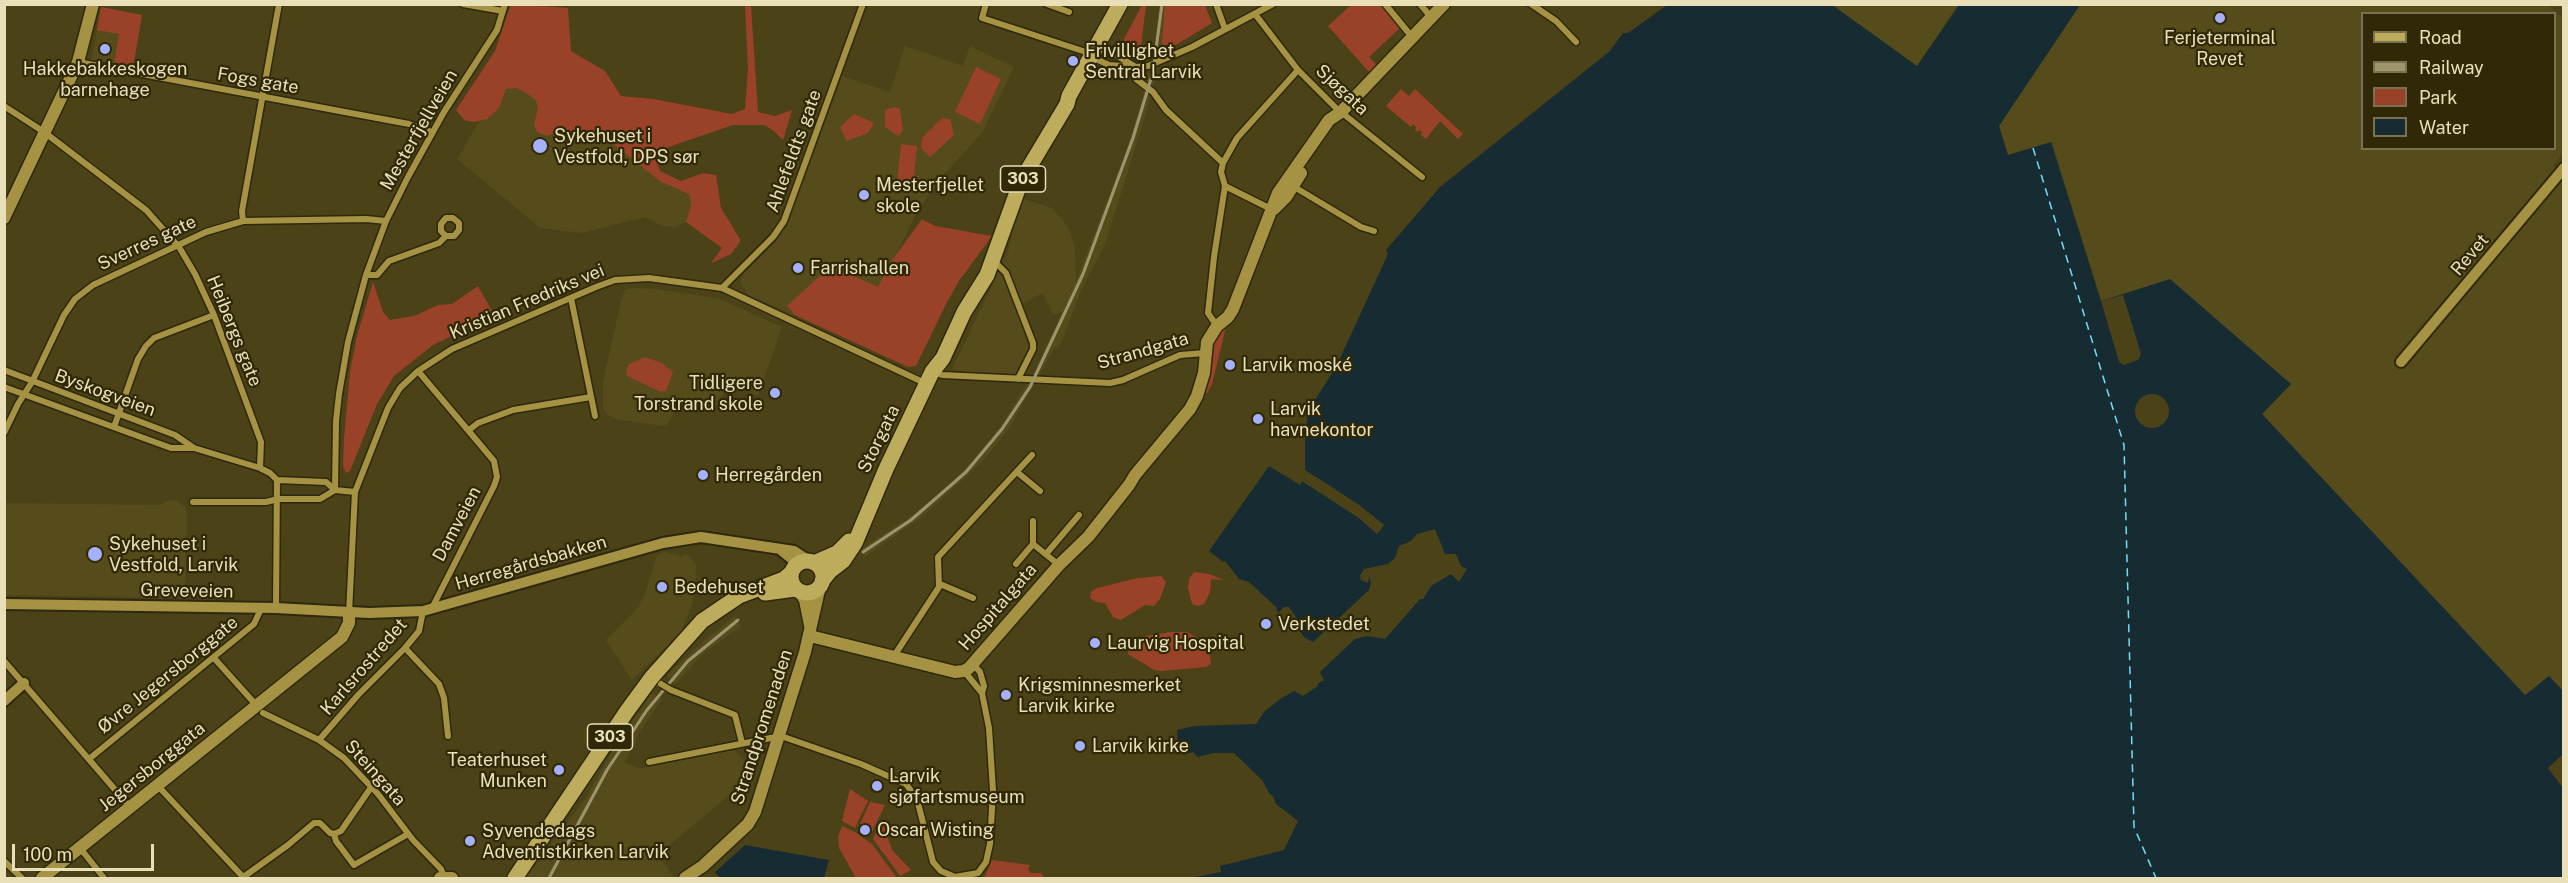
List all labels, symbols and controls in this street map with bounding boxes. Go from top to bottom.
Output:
marker: Ferjeterminal Revet [2213,11,2227,25]
legend [2361,12,2556,150]
place label: Ferjeterminal Revet [2164,27,2276,70]
text: Road [2419,27,2462,48]
place label: Frivillighet Sentral Larvik [1085,40,1202,82]
marker: Hakkebakkeskogen barnehage [98,42,112,56]
marker: Frivillighet Sentral Larvik [1066,54,1080,68]
text: Railway [2419,57,2484,78]
place label: Hakkebakkeskogen barnehage [23,58,187,100]
street label: Sjøgata [1311,60,1373,120]
street label: Fogs gate [216,63,300,99]
street label: Mesterfjellveien [376,66,462,194]
street label: Ahlefeldts gate [762,87,826,215]
text: Park [2419,87,2457,108]
text: Water [2419,117,2469,138]
place label: Sykehuset i Vestfold, DPS sør [554,125,700,168]
marker: Sykehuset i Vestfold, DPS sør [531,137,549,155]
road number: 303 [1000,166,1046,192]
place label: Mesterfjellet skole [876,174,984,216]
marker: Mesterfjellet skole [857,188,871,202]
street label: Sverres gate [94,211,200,275]
street label: Revet [2446,230,2494,280]
place label: Farrishallen [810,257,909,279]
street label: Kristian Fredriks vei [446,260,608,344]
marker: Farrishallen [791,261,805,275]
street label: Heibergs gate [202,272,266,390]
street label: Strandgata [1095,328,1191,374]
place label: Larvik moské [1242,354,1352,376]
marker: Larvik moské [1223,358,1237,372]
street label: Byskogveien [52,365,158,421]
place label: Tidligere Torstrand skole [634,372,763,415]
marker: Tidligere Torstrand skole [768,386,782,400]
place label: Larvik havnekontor [1270,398,1374,440]
street label: Storgata [853,402,905,476]
marker: Larvik havnekontor [1251,412,1265,426]
place label: Herregården [715,464,822,486]
marker: Herregården [696,468,710,482]
street label: Damveien [428,483,486,565]
street label: Herregårdsbakken [453,531,609,595]
place label: Sykehuset i Vestfold, Larvik [109,533,238,576]
marker: Sykehuset i Vestfold, Larvik [86,545,104,563]
street label: Hospitalgata [954,559,1042,655]
place label: Bedehuset [674,576,764,598]
street label: Greveveien [140,579,234,603]
marker: Bedehuset [655,580,669,594]
street label: Øvre Jegersborggate [93,612,243,738]
place label: Verkstedet [1278,613,1370,635]
street label: Karlsrostredet [316,614,412,720]
marker: Verkstedet [1259,617,1273,631]
place label: Laurvig Hospital [1107,632,1244,654]
marker: Laurvig Hospital [1088,636,1102,650]
street label: Strandpromenaden [727,647,797,807]
place label: Krigsminnesmerket Larvik kirke [1018,674,1181,716]
marker: Krigsminnesmerket Larvik kirke [999,688,1013,702]
street label: Jegersborggata [95,718,209,816]
road number: 303 [588,724,632,750]
place label: Larvik kirke [1092,735,1189,757]
street label: Steingata [340,736,410,810]
marker: Larvik kirke [1073,739,1087,753]
place label: Teaterhuset Munken [447,749,547,792]
marker: Teaterhuset Munken [552,763,566,777]
place label: Larvik sjøfartsmuseum [889,765,1024,808]
marker: Larvik sjøfartsmuseum [870,779,884,793]
place label: Oscar Wisting [877,819,994,841]
place label: Syvendedags Adventistkirken Larvik [482,820,669,862]
marker: Oscar Wisting [858,823,872,837]
scale bar [15,832,158,870]
marker: Syvendedags Adventistkirken Larvik [463,834,477,848]
text: 100 m [23,844,72,865]

